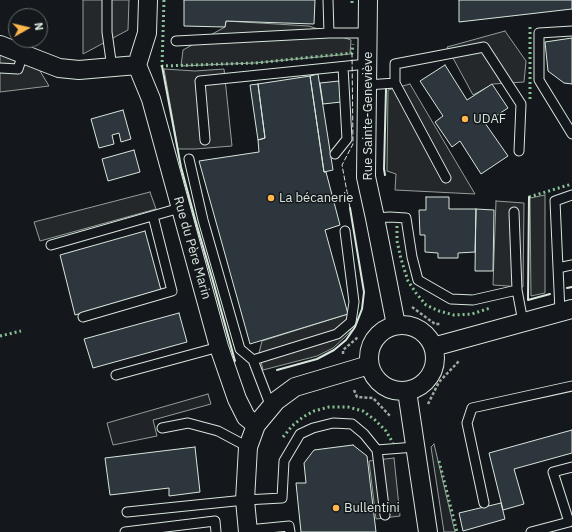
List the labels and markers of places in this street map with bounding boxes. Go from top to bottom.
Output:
place label: UDAF [473,111,506,127]
marker: UDAF [460,114,470,124]
place label: La bécanerie [279,190,353,206]
marker: La bécanerie [266,193,276,203]
place label: Bullentini [344,500,400,516]
marker: Bullentini [331,503,341,513]

